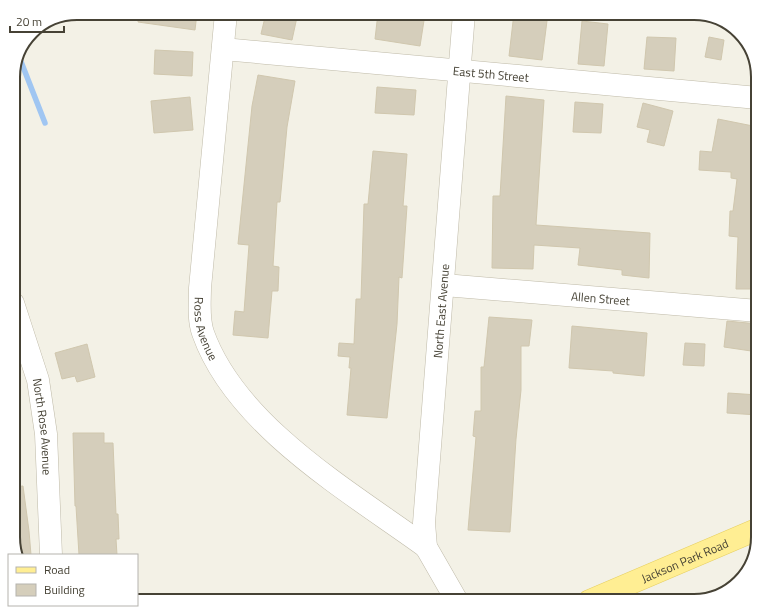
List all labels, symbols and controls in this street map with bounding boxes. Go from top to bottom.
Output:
scale bar [10,8,64,34]
text: 20 m [16,12,42,31]
street label: East 5th Street [452,61,530,87]
street label: North East Avenue [427,263,454,359]
street label: Allen Street [570,286,631,310]
street label: Ross Avenue [190,297,223,364]
street label: North Rose Avenue [28,377,57,475]
street label: Jackson Park Road [638,533,731,587]
legend [8,554,138,606]
text: Road [44,560,70,579]
text: Building [44,580,85,599]

